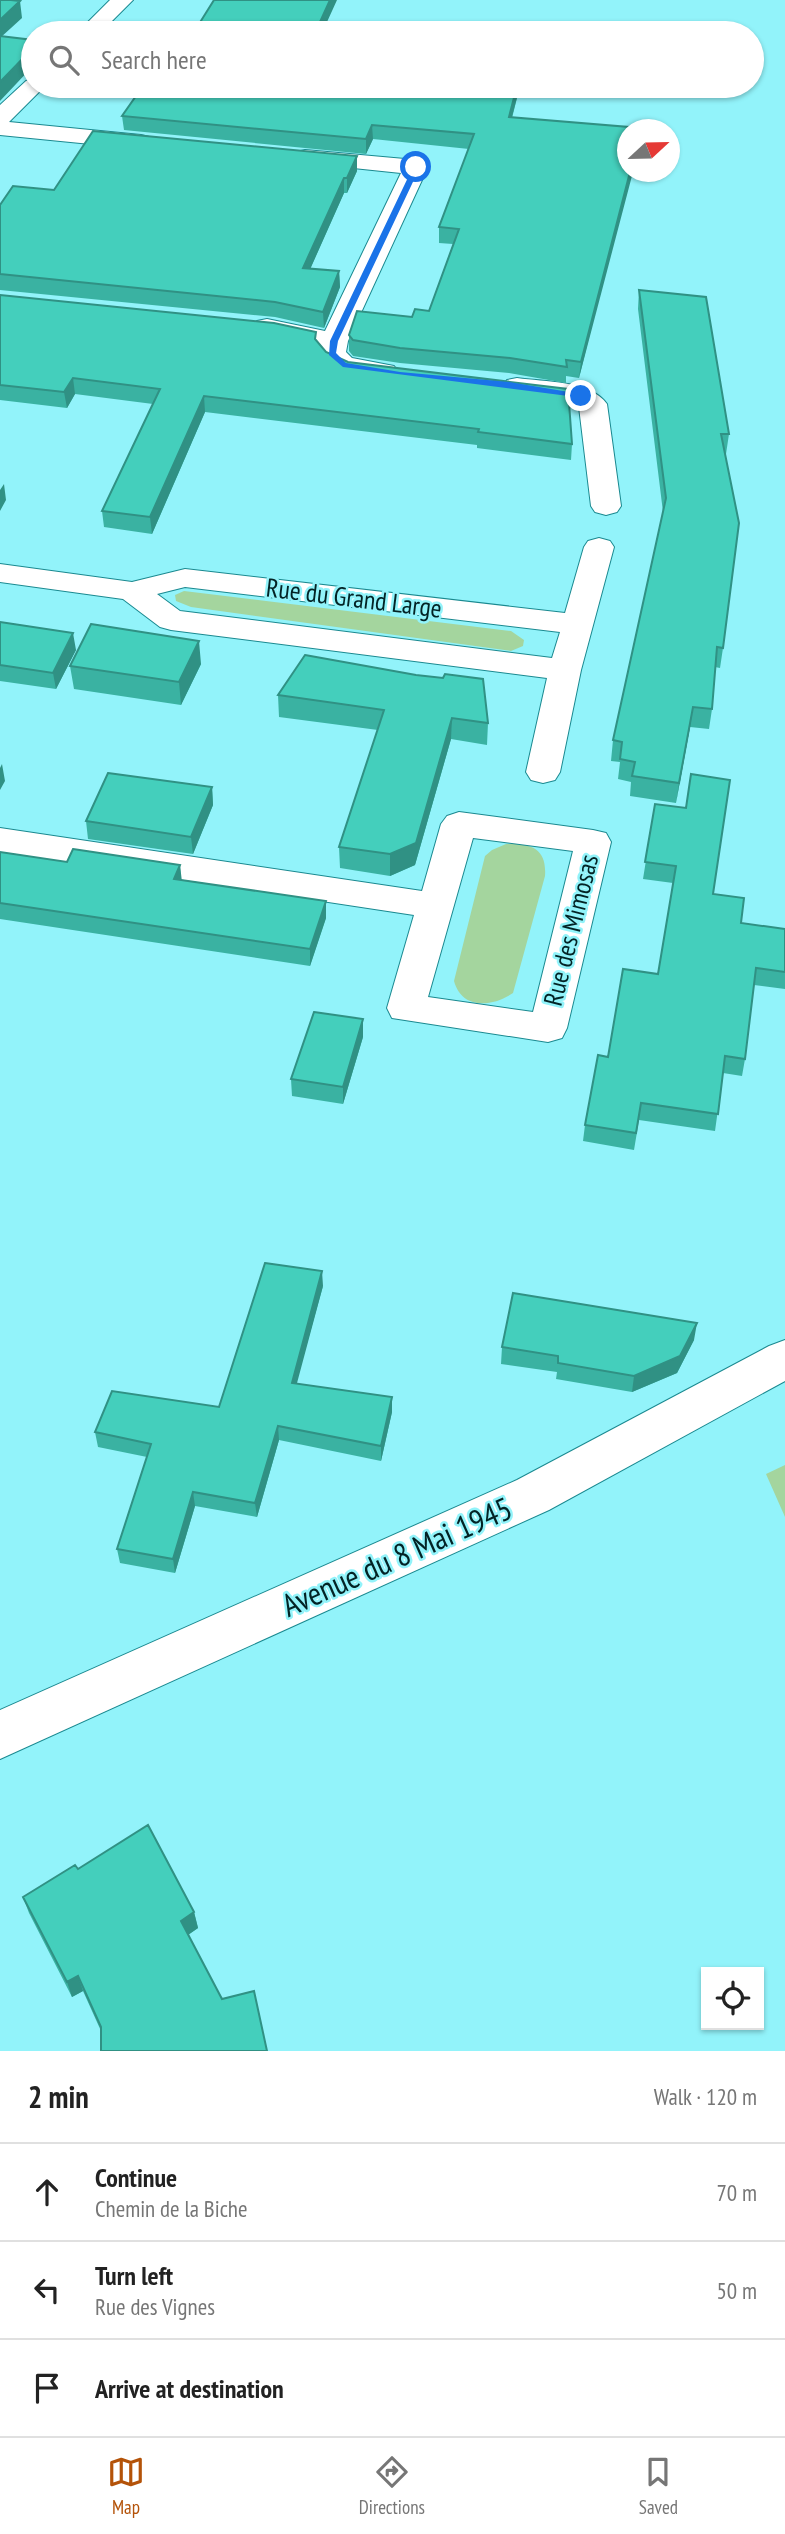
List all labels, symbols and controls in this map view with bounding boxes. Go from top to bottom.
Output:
search box [21,21,764,98]
icon: search [45,41,83,79]
text: Search here [101,43,207,76]
north arrow [617,119,680,182]
route start [400,151,431,182]
route end [565,380,596,411]
street label: Rue du Grand Large [264,570,444,625]
street label: Rue des Mimosas [536,851,605,1009]
street label: Avenue du 8 Mai 1945 [275,1486,518,1626]
map controls [701,1967,764,2030]
button: locate [701,1967,764,2030]
text: 2 min [28,2077,89,2116]
text: Walk · 120 m [654,2082,757,2111]
text: Continue [95,2161,177,2194]
icon: ahead [28,2173,66,2211]
text: 70 m [716,2178,757,2207]
text: Chemin de la Biche [95,2194,248,2223]
text: Turn left [95,2259,173,2292]
icon: left [28,2271,66,2309]
text: 50 m [716,2276,757,2305]
text: Rue des Vignes [95,2292,215,2321]
icon: arrive [28,2369,66,2407]
text: Arrive at destination [95,2372,284,2405]
tab: Map [107,2453,145,2519]
tab: Directions [359,2453,425,2519]
tab: Saved [639,2453,678,2519]

